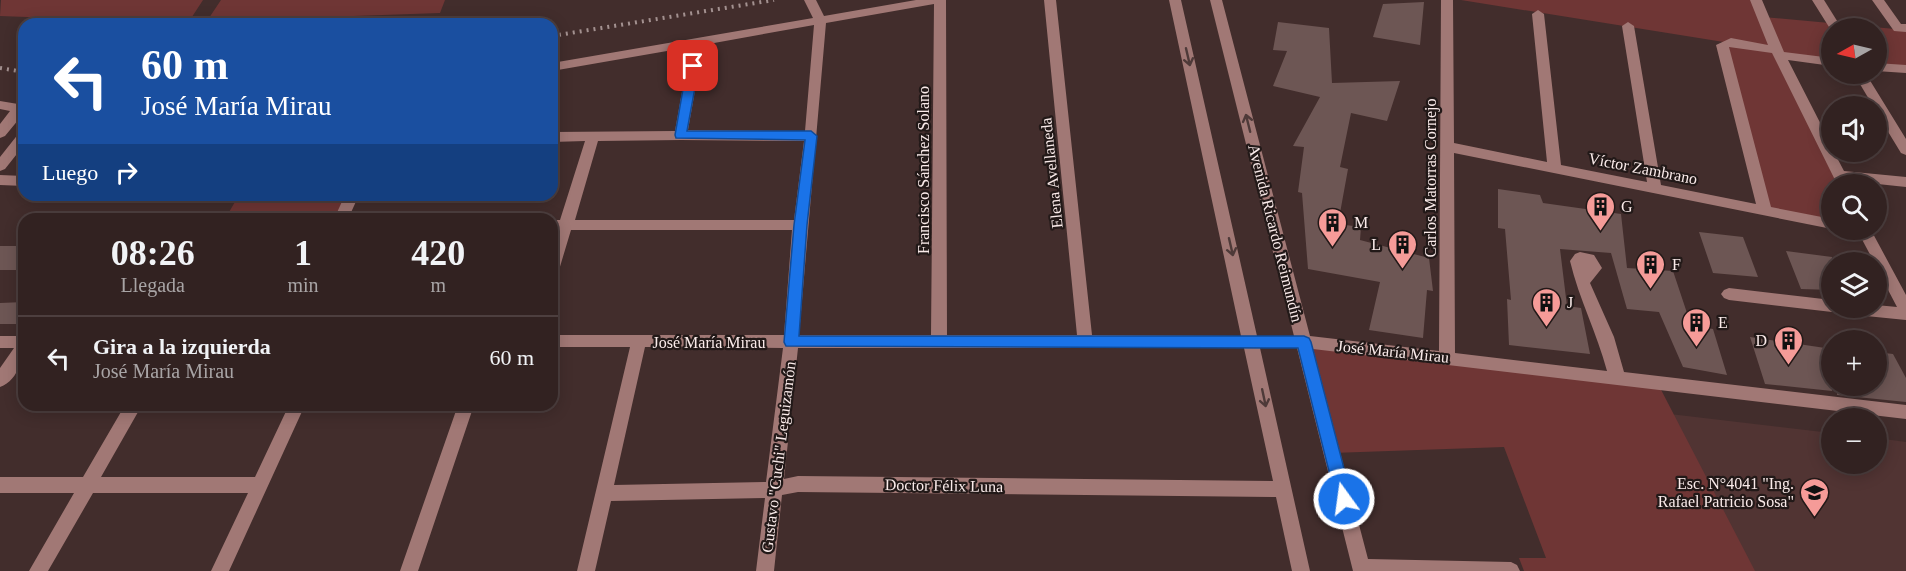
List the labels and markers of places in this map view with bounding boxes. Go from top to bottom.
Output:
pin [667,40,718,91]
building icon: G [1584,190,1616,232]
place label: G [1621,198,1633,215]
building icon: M [1317,206,1349,248]
place label: M [1354,214,1368,231]
building icon: L [1386,228,1418,270]
place label: L [1371,236,1381,253]
building icon: F [1635,248,1667,290]
place label: F [1672,256,1681,273]
building icon: J [1530,286,1562,328]
place label: J [1567,294,1573,311]
building icon: E [1681,306,1713,348]
place label: E [1718,314,1728,331]
building icon: D [1772,324,1804,366]
place label: D [1755,332,1767,349]
place label: Esc. N°4041 "Ing. Rafael Patricio Sosa" [1658,475,1794,510]
school or university icon: Esc. N°4041 "Ing. Rafael Patricio Sosa" [1799,476,1831,518]

